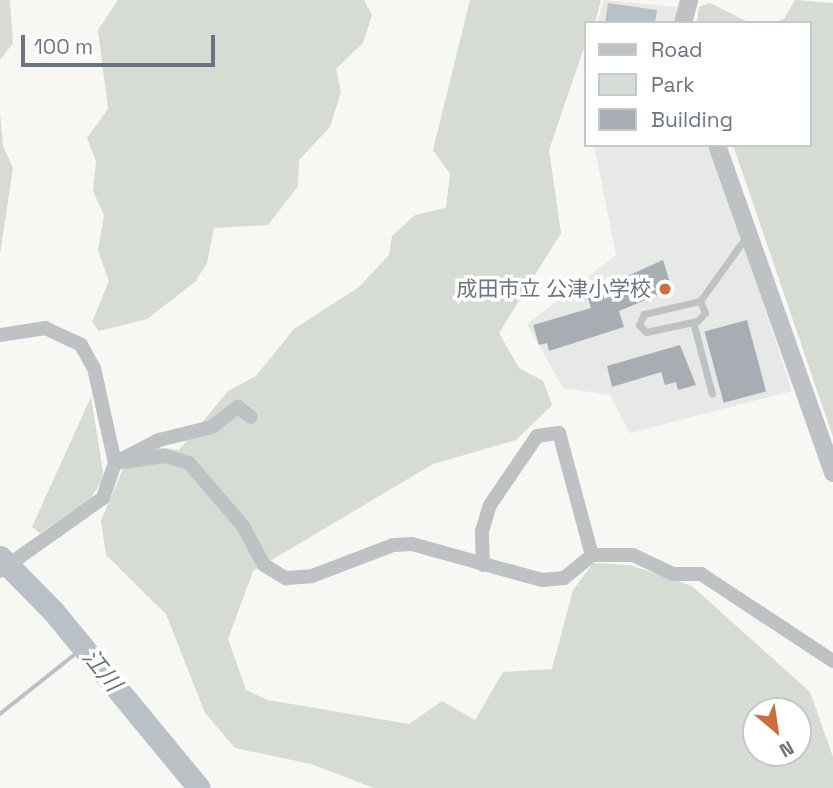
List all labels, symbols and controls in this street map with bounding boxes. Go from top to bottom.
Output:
scale bar [24,21,219,65]
legend [584,21,812,147]
text: 100 m [34,33,93,60]
text: Road [651,36,703,63]
text: Park [651,71,695,98]
text: Building [651,106,733,133]
place label: 成田市立 公津小学校 [457,276,651,302]
marker: 成田市立 公津小学校 [657,281,673,297]
water label: 江川 [77,643,127,697]
north arrow [742,697,812,767]
text: N [775,735,798,763]

